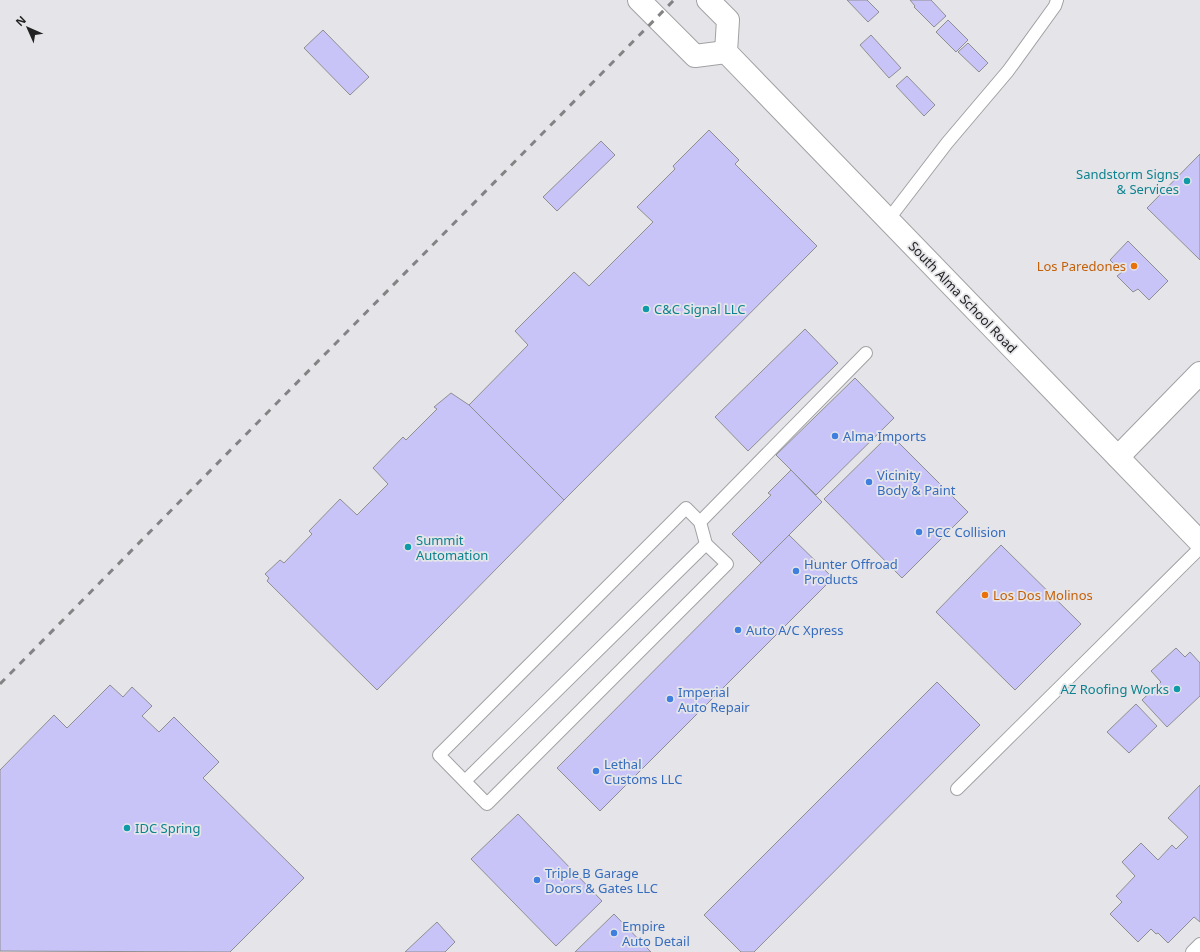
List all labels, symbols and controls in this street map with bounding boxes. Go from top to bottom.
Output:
north arrow [8,8,48,48]
text: N [12,12,29,29]
place label: Sandstorm Signs & Services [1076,165,1179,198]
marker: Sandstorm Signs & Services [1182,176,1192,186]
street label: South Alma School Road [905,237,1021,357]
place label: Los Paredones [1037,257,1126,275]
marker: Los Paredones [1129,261,1139,271]
place label: C&C Signal LLC [654,300,745,318]
marker: C&C Signal LLC [641,304,651,314]
place label: Alma Imports [843,427,926,445]
marker: Alma Imports [830,431,840,441]
place label: Vicinity Body & Paint [877,466,956,499]
marker: Vicinity Body & Paint [864,477,874,487]
place label: PCC Collision [927,523,1006,541]
marker: PCC Collision [914,527,924,537]
place label: Summit Automation [416,531,488,564]
marker: Summit Automation [403,542,413,552]
place label: Hunter Offroad Products [804,555,898,588]
marker: Hunter Offroad Products [791,566,801,576]
place label: Los Dos Molinos [993,586,1093,604]
marker: Los Dos Molinos [980,590,990,600]
place label: Auto A/C Xpress [746,621,844,639]
marker: Auto A/C Xpress [733,625,743,635]
place label: AZ Roofing Works [1061,680,1169,698]
place label: Imperial Auto Repair [678,683,750,716]
marker: AZ Roofing Works [1172,684,1182,694]
marker: Imperial Auto Repair [665,694,675,704]
place label: Lethal Customs LLC [604,755,682,788]
marker: Lethal Customs LLC [591,766,601,776]
place label: IDC Spring [135,819,200,837]
marker: IDC Spring [122,823,132,833]
place label: Triple B Garage Doors & Gates LLC [545,864,658,897]
marker: Triple B Garage Doors & Gates LLC [532,875,542,885]
place label: Empire Auto Detail [622,917,690,950]
marker: Empire Auto Detail [609,928,619,938]

